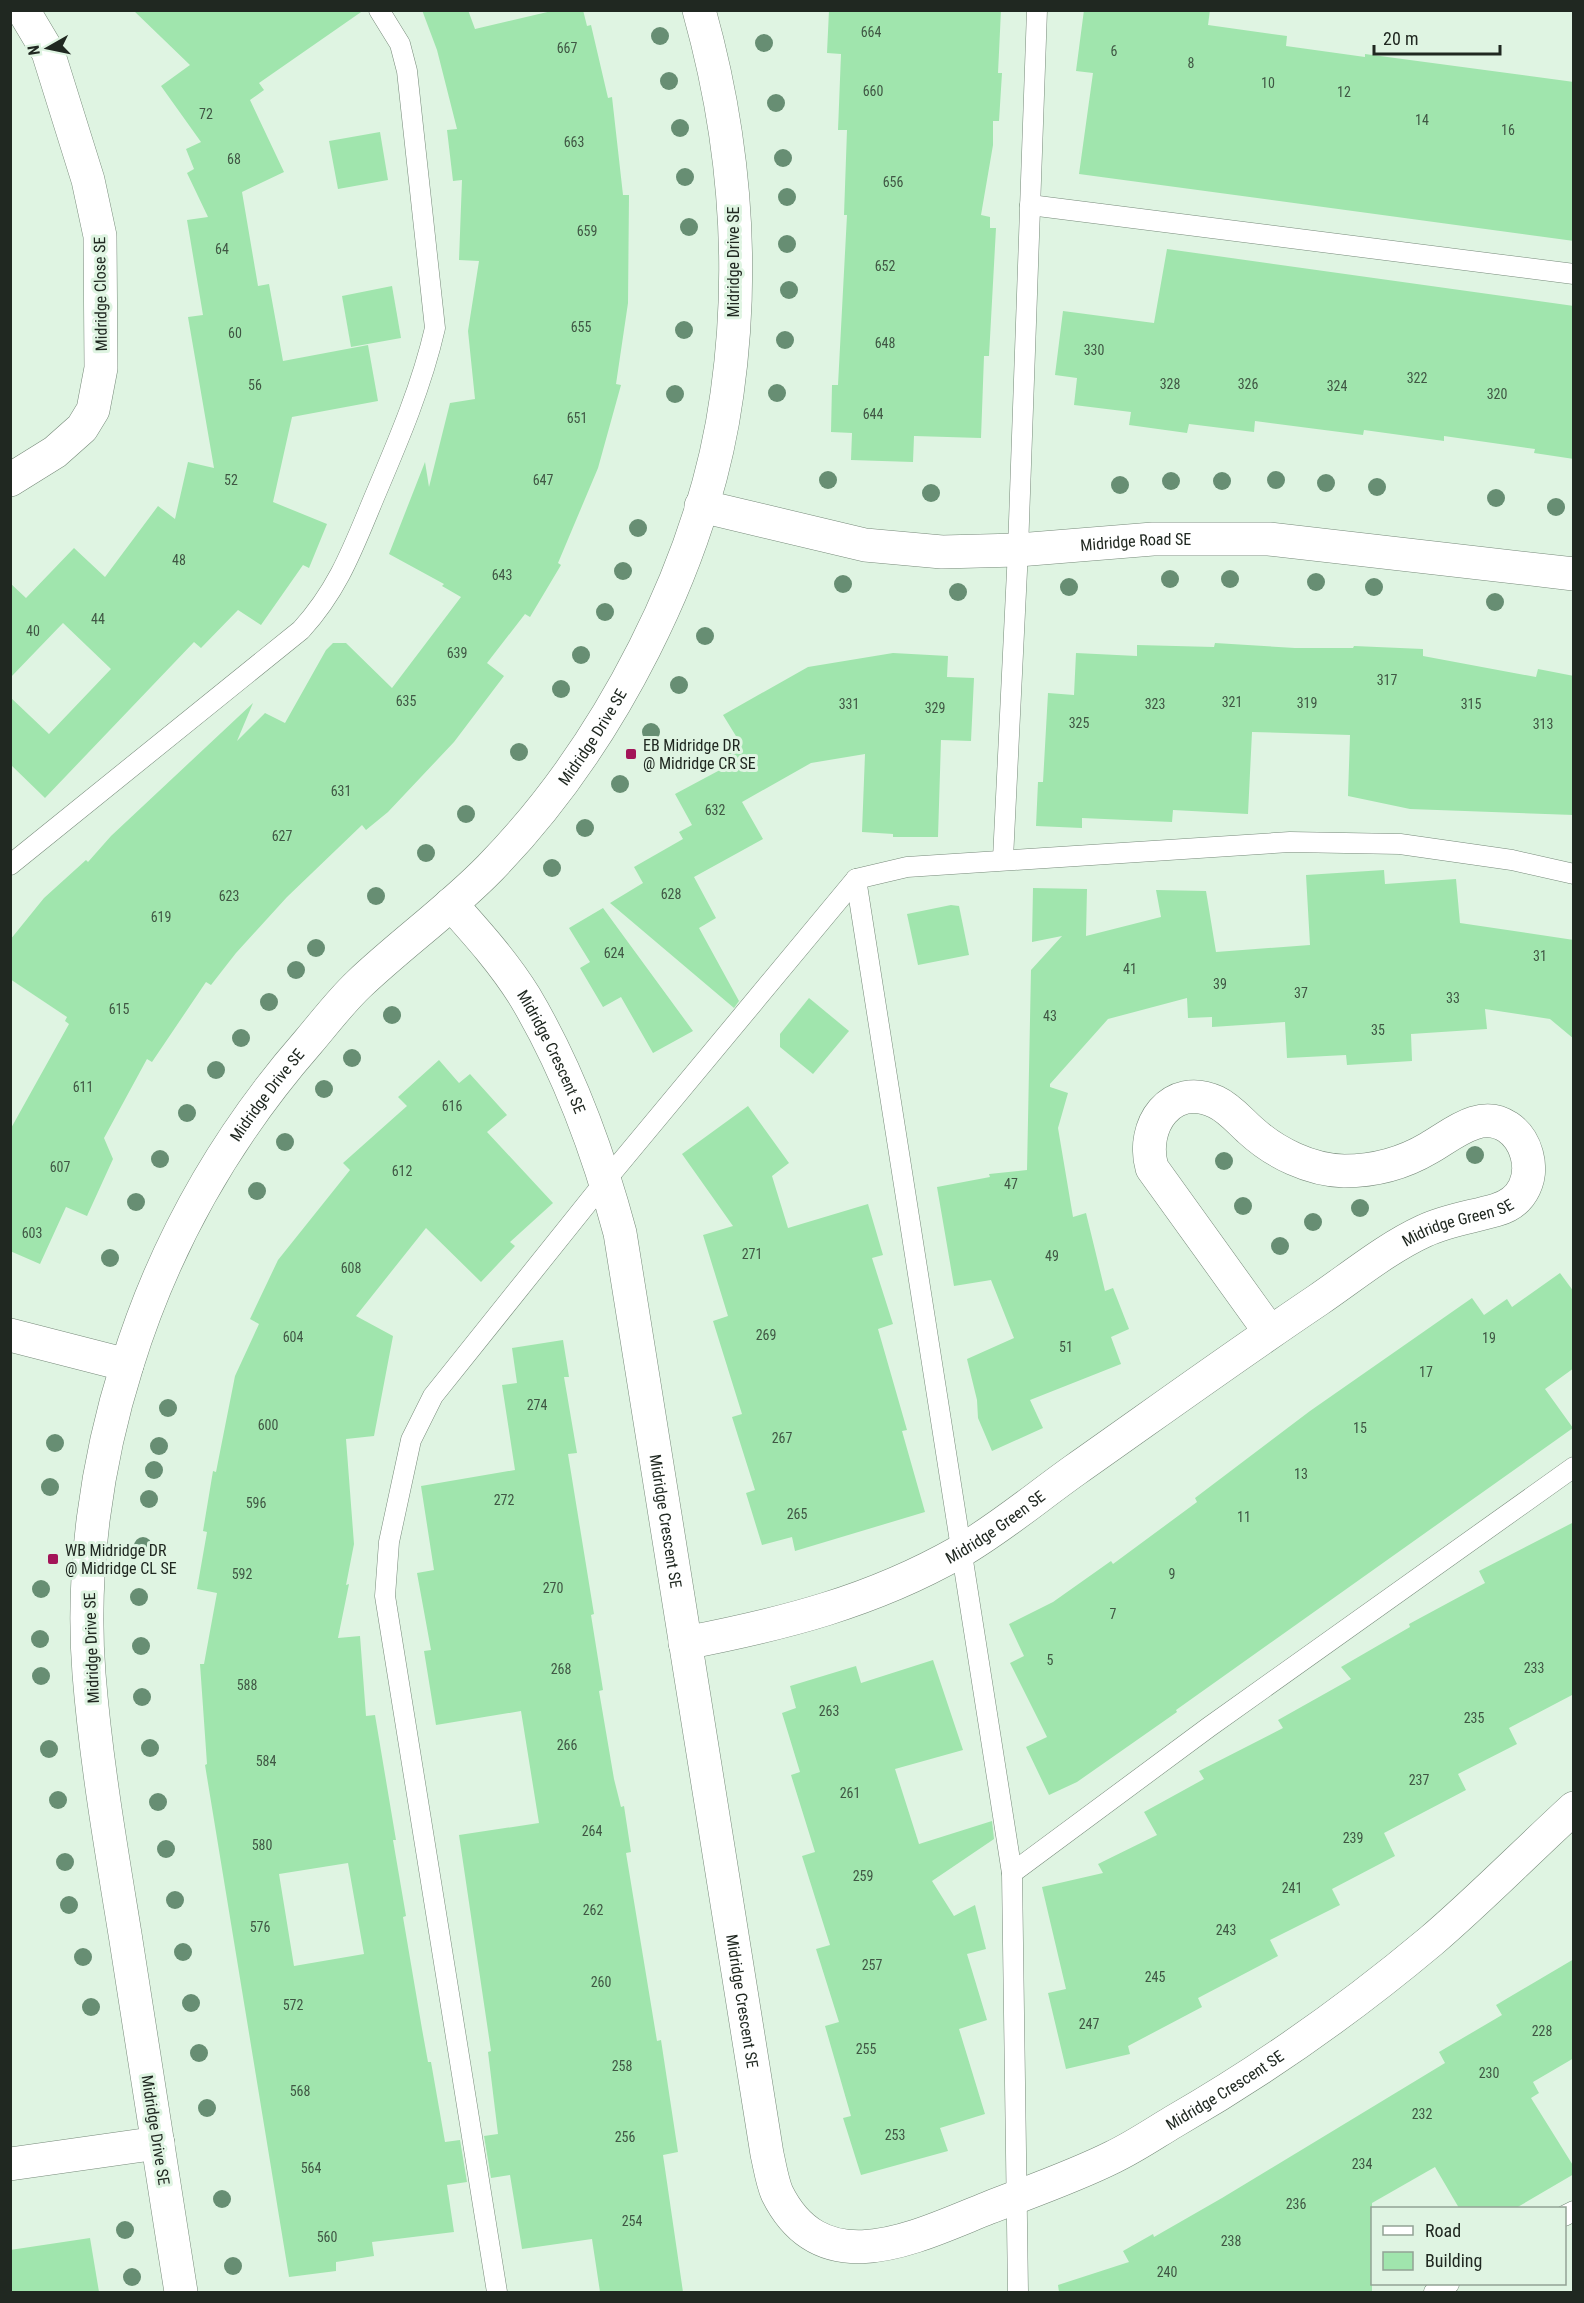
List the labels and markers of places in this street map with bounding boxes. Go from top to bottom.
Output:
place label: EB Midridge DR @ Midridge CR SE [643,736,756,773]
marker: EB Midridge DR @ Midridge CR SE [624,747,638,761]
place label: WB Midridge DR @ Midridge CL SE [65,1541,177,1578]
marker: WB Midridge DR @ Midridge CL SE [46,1552,60,1566]

